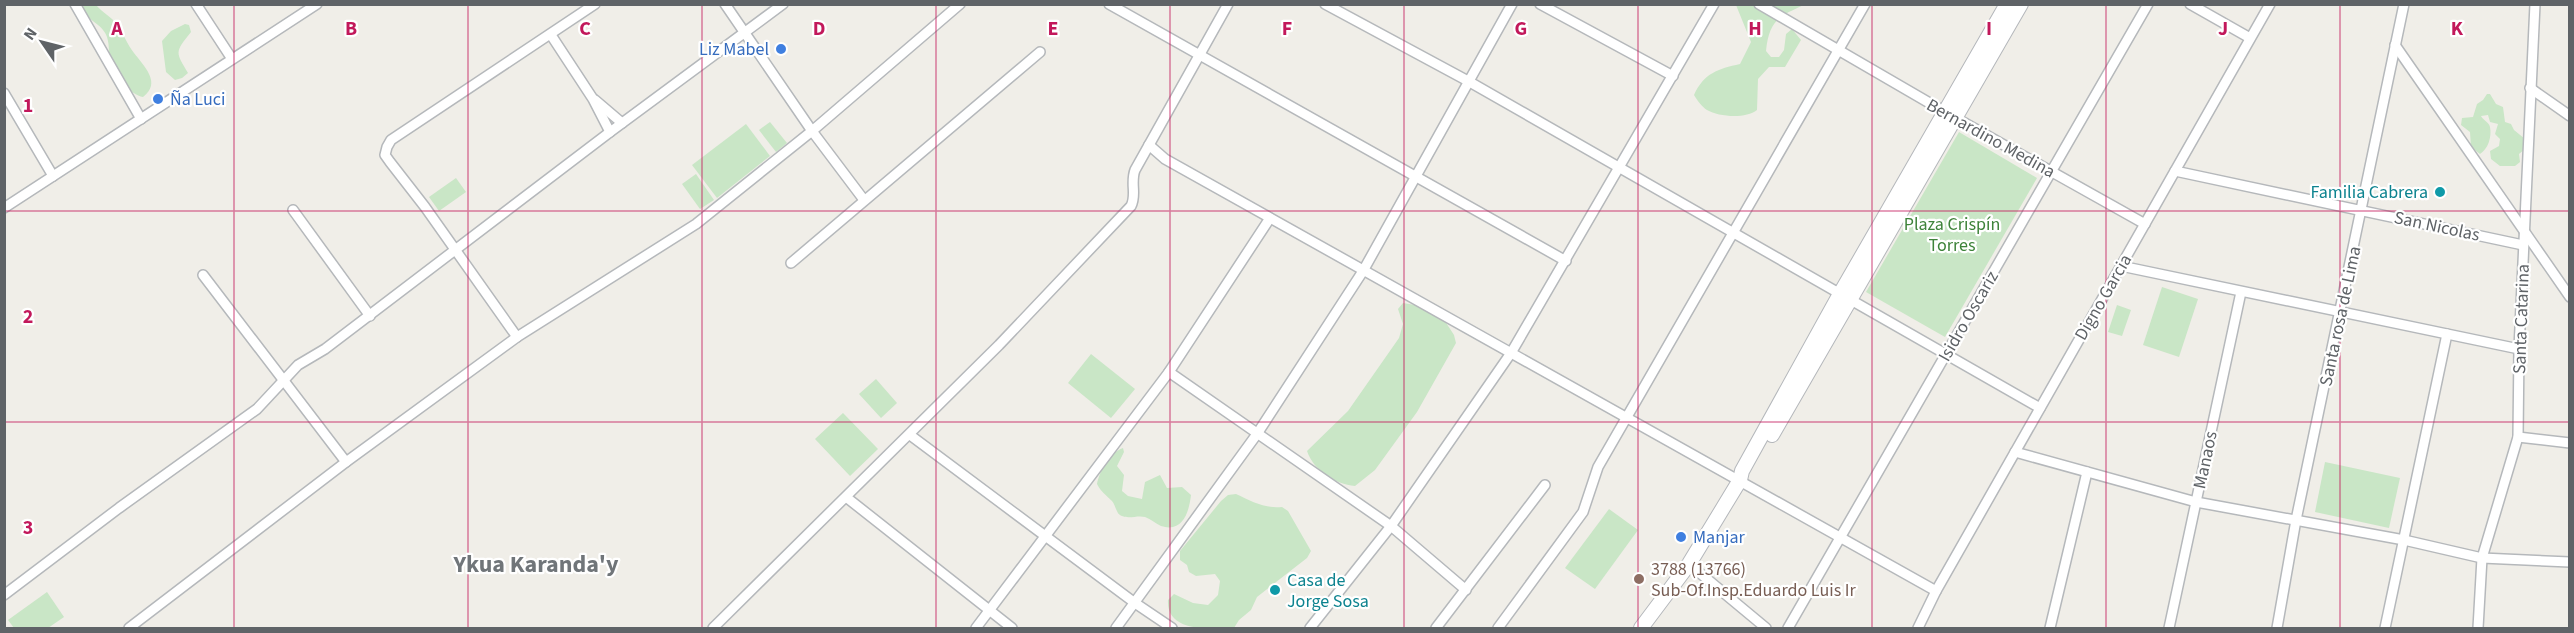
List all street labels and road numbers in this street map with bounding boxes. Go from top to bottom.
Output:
street label: Bernardino Medina [1922,93,2060,184]
street label: San Nicolas [2392,205,2482,248]
street label: Santa rosa de Lima [2313,244,2368,388]
street label: Digno Garcia [2069,250,2138,345]
street label: Santa Catarina [2507,263,2536,375]
street label: Isidro Oscariz [1932,266,2005,366]
street label: Manaos [2187,429,2224,491]

